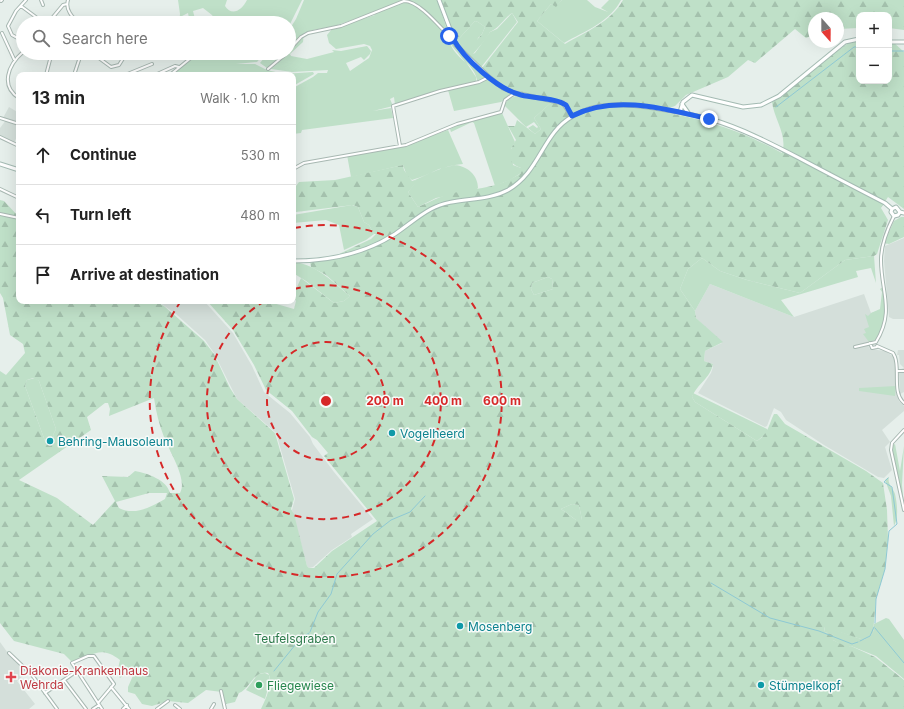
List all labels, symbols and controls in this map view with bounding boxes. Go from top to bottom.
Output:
north arrow [808,12,844,48]
map controls [856,12,892,84]
button: + [856,12,892,48]
search box [16,16,296,60]
icon: search [30,27,52,49]
route start [440,27,458,45]
text: Search here [62,29,148,48]
button: − [856,48,892,84]
text: 13 min [32,88,85,108]
text: Walk · 1.0 km [200,90,280,106]
route end [700,110,718,128]
icon: ahead [32,144,54,166]
text: Continue [70,145,137,164]
text: 530 m [241,147,280,163]
icon: left [32,204,54,226]
text: Turn left [70,205,131,224]
text: 480 m [240,207,280,223]
icon: arrive [32,264,54,286]
text: Arrive at destination [70,265,219,284]
text: 200 m [366,393,404,408]
text: 400 m [424,393,462,408]
text: 600 m [483,393,521,408]
centre of rings [319,394,333,408]
place label: Vogelheerd [400,426,465,441]
marker: Vogelheerd [387,428,397,438]
place label: Behring-Mausoleum [58,434,173,449]
marker: Behring-Mausoleum [45,436,55,446]
place label: Mosenberg [468,619,532,634]
marker: Mosenberg [455,621,465,631]
park label: Teufelsgraben [254,631,336,646]
place label: Diakonie-Krankenhaus Wehrda [20,663,148,692]
marker: Diakonie-Krankenhaus Wehrda [5,671,17,683]
place label: Fliegewiese [267,678,334,693]
place label: Stümpelkopf [769,678,841,693]
marker: Fliegewiese [254,680,264,690]
marker: Stümpelkopf [756,680,766,690]

